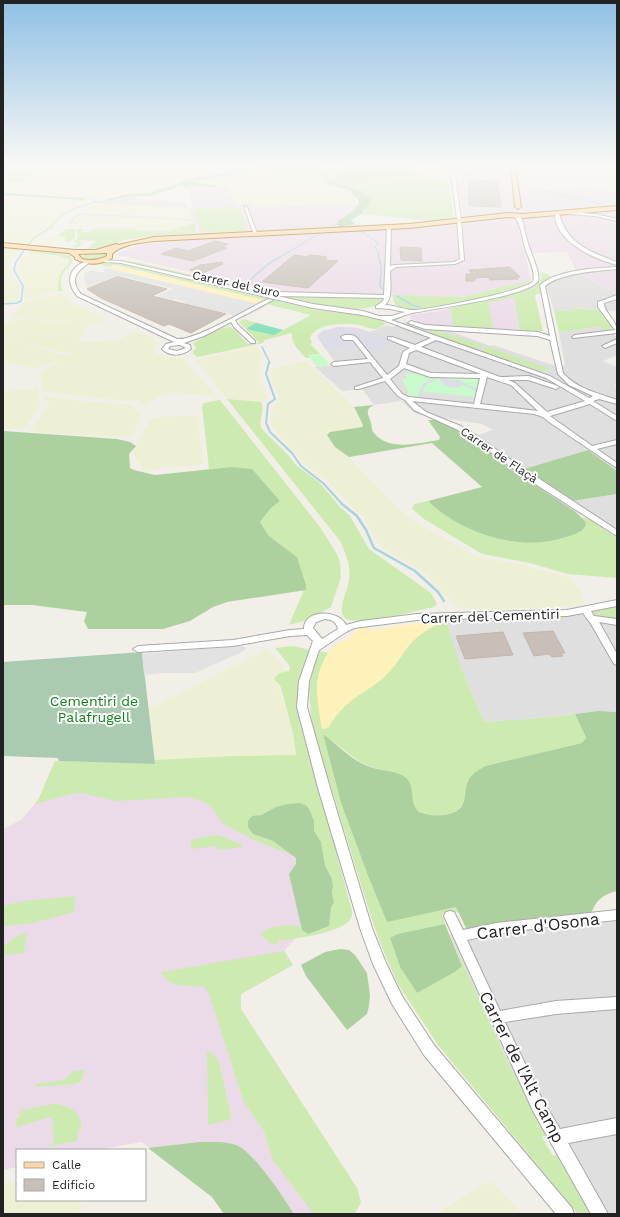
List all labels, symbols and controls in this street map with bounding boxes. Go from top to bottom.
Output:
street label: Carrer del Suro [191,268,281,300]
street label: Carrer de Flaçà [458,424,540,486]
street label: Carrer del Cementiri [420,606,560,626]
park label: Cementiri de Palafrugell [50,693,138,725]
street label: Carrer d'Osona [475,908,601,943]
street label: Carrer de l'Alt Camp [475,988,569,1146]
legend [16,1149,146,1201]
text: Calle [52,1158,81,1172]
text: Edificio [52,1178,95,1192]

